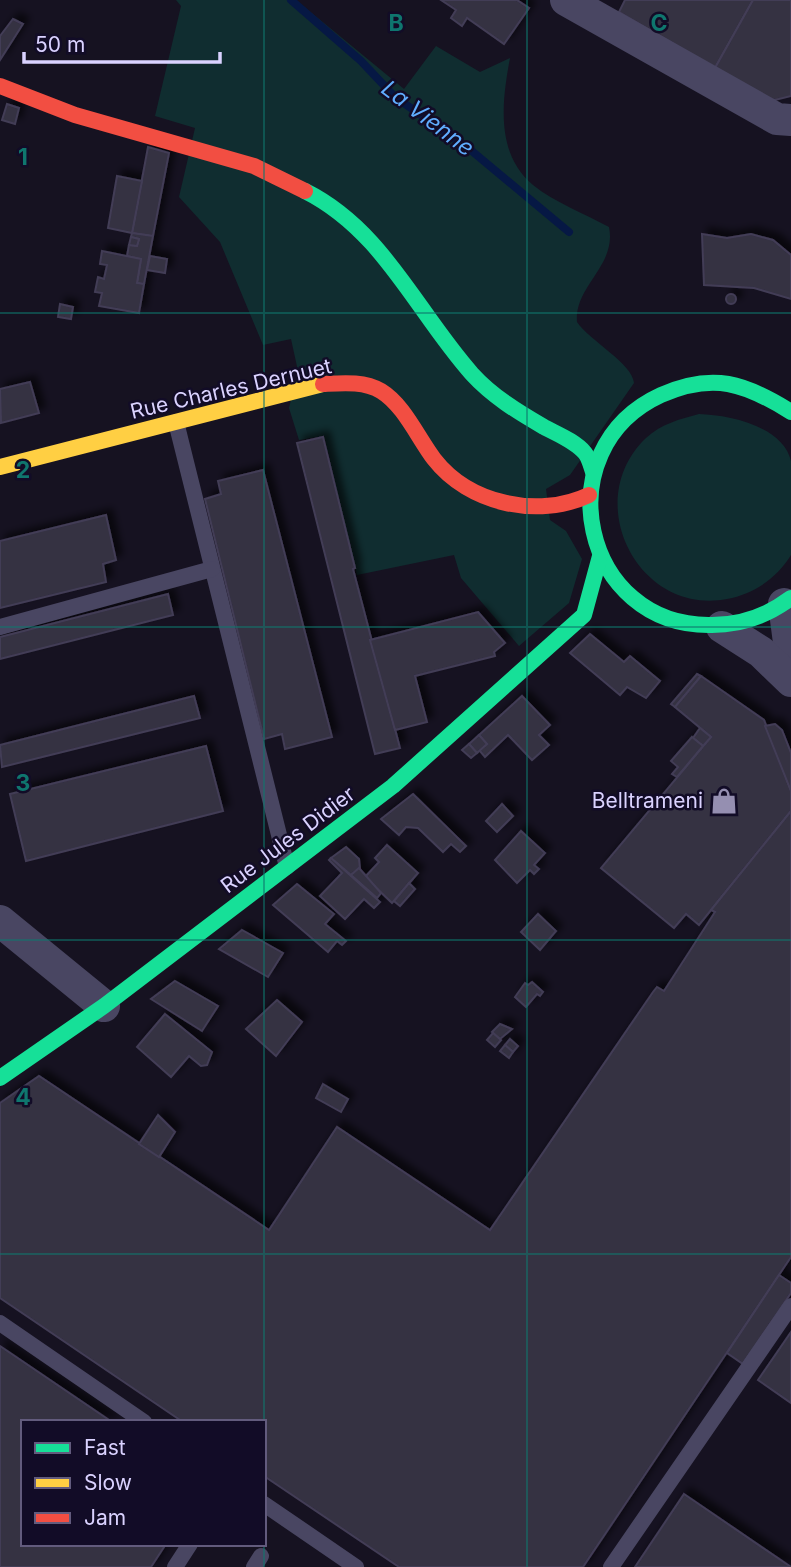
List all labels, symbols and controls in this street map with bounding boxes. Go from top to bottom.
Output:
text: B [388,9,404,37]
text: C [650,9,668,37]
scale bar [24,21,220,65]
text: 50 m [35,32,85,57]
water label: La Vienne [376,74,480,162]
text: 1 [18,143,28,171]
street label: Rue Charles Dernuet [128,353,334,424]
text: 2 [16,456,30,484]
text: 3 [16,769,30,797]
street label: Rue Jules Didier [216,781,360,898]
shop icon: Belltrameni [709,786,739,816]
place label: Belltrameni [592,788,703,813]
text: 4 [15,1083,31,1111]
legend [21,1420,266,1546]
text: Fast [84,1435,126,1460]
text: Slow [84,1470,132,1495]
text: Jam [84,1505,126,1530]

